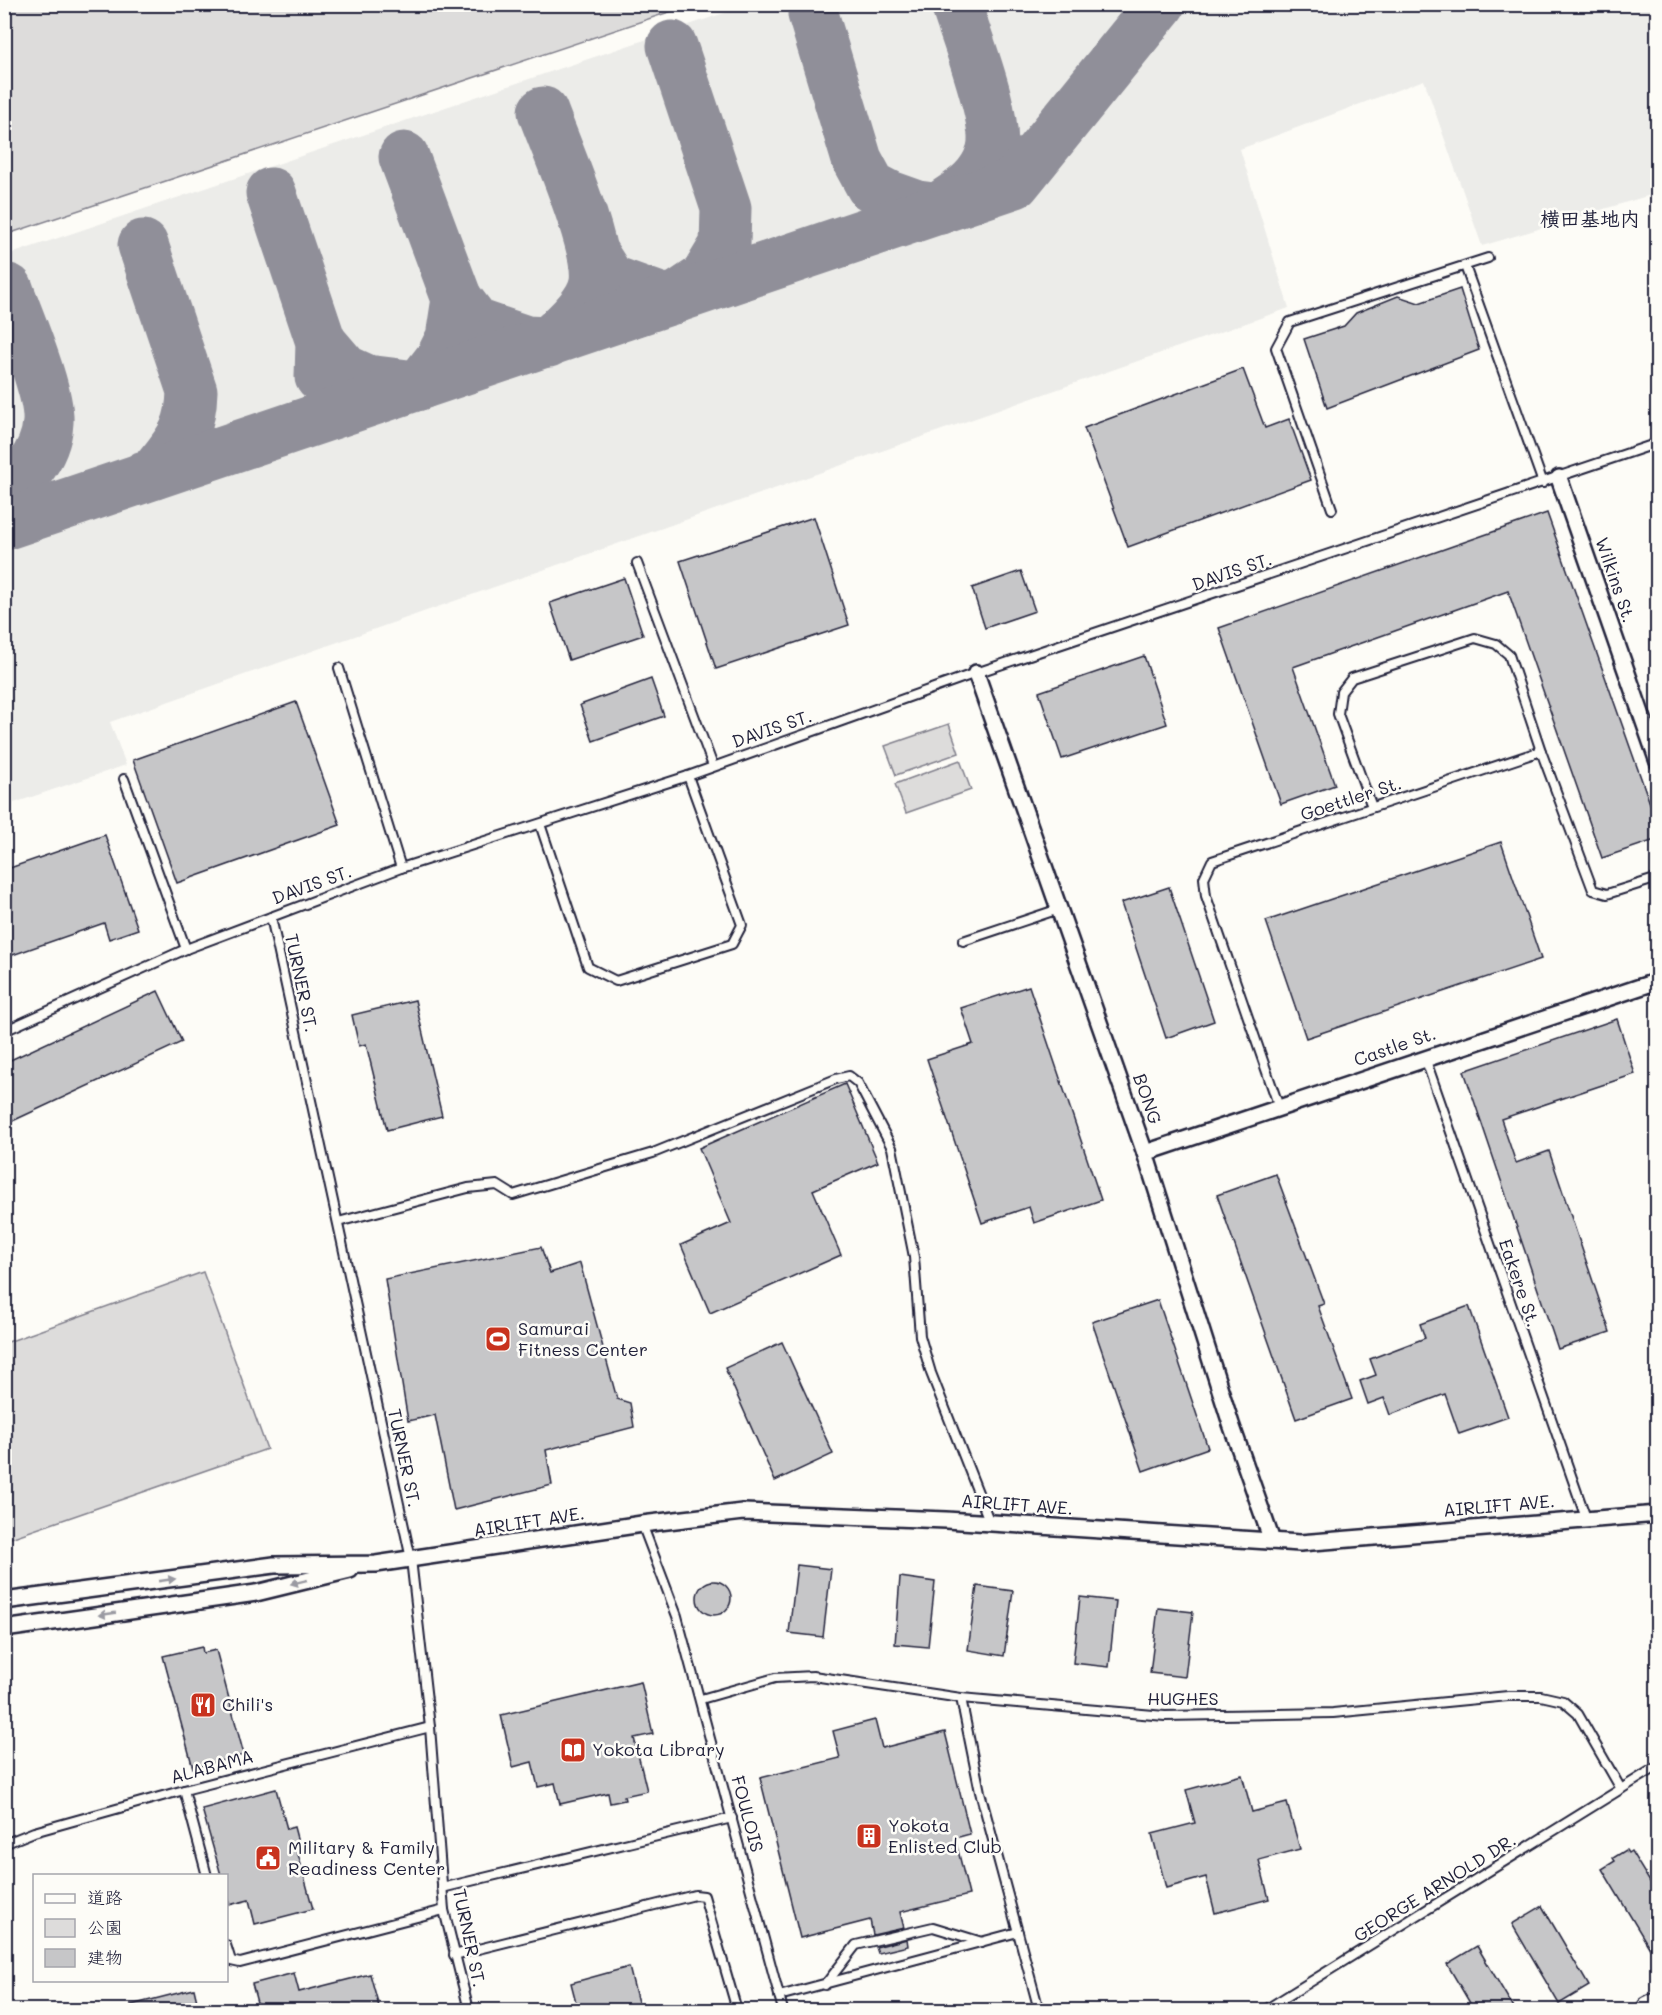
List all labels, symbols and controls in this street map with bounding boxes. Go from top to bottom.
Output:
district label: 横田基地内 [1540,205,1640,231]
street label: Wilkins St. [1590,534,1642,626]
street label: DAVIS ST. [1189,546,1275,596]
street label: DAVIS ST. [729,703,815,753]
street label: Goettler St. [1297,770,1404,826]
street label: DAVIS ST. [269,859,355,910]
street label: TURNER ST. [280,931,324,1034]
street label: Castle St. [1350,1021,1439,1071]
street label: BONG [1128,1070,1168,1127]
street label: Eakere St. [1494,1235,1546,1330]
place label: Samurai Fitness Center [518,1316,648,1361]
sports icon: Samurai Fitness Center [483,1324,513,1354]
street label: TURNER ST. [383,1406,427,1509]
street label: AIRLIFT AVE. [960,1488,1074,1520]
street label: AIRLIFT AVE. [1442,1488,1556,1522]
street label: AIRLIFT AVE. [472,1500,586,1542]
one-way arrow [157,1575,176,1584]
one-way arrow [290,1578,308,1588]
one-way arrow [97,1610,116,1619]
street label: HUGHES [1147,1686,1219,1710]
restaurant icon: Chili's [188,1690,218,1720]
place label: Chili's [222,1692,273,1716]
library icon: Yokota Library [558,1735,588,1765]
place label: Yokota Library [592,1737,725,1761]
street label: ALABAMA [168,1743,256,1789]
street label: FOULOIS [726,1773,770,1855]
place label: Yokota Enlisted Club [888,1813,1002,1858]
building icon: Yokota Enlisted Club [854,1821,884,1851]
street label: GEORGE ARNOLD DR. [1349,1827,1520,1947]
place label: Military & Family Readiness Center [288,1835,445,1880]
public building icon: Military & Family Readiness Center [253,1843,283,1873]
legend [33,1874,228,1982]
text: 道路 [87,1885,123,1909]
street label: TURNER ST. [448,1886,492,1989]
text: 公園 [87,1915,123,1939]
text: 建物 [87,1945,123,1969]

